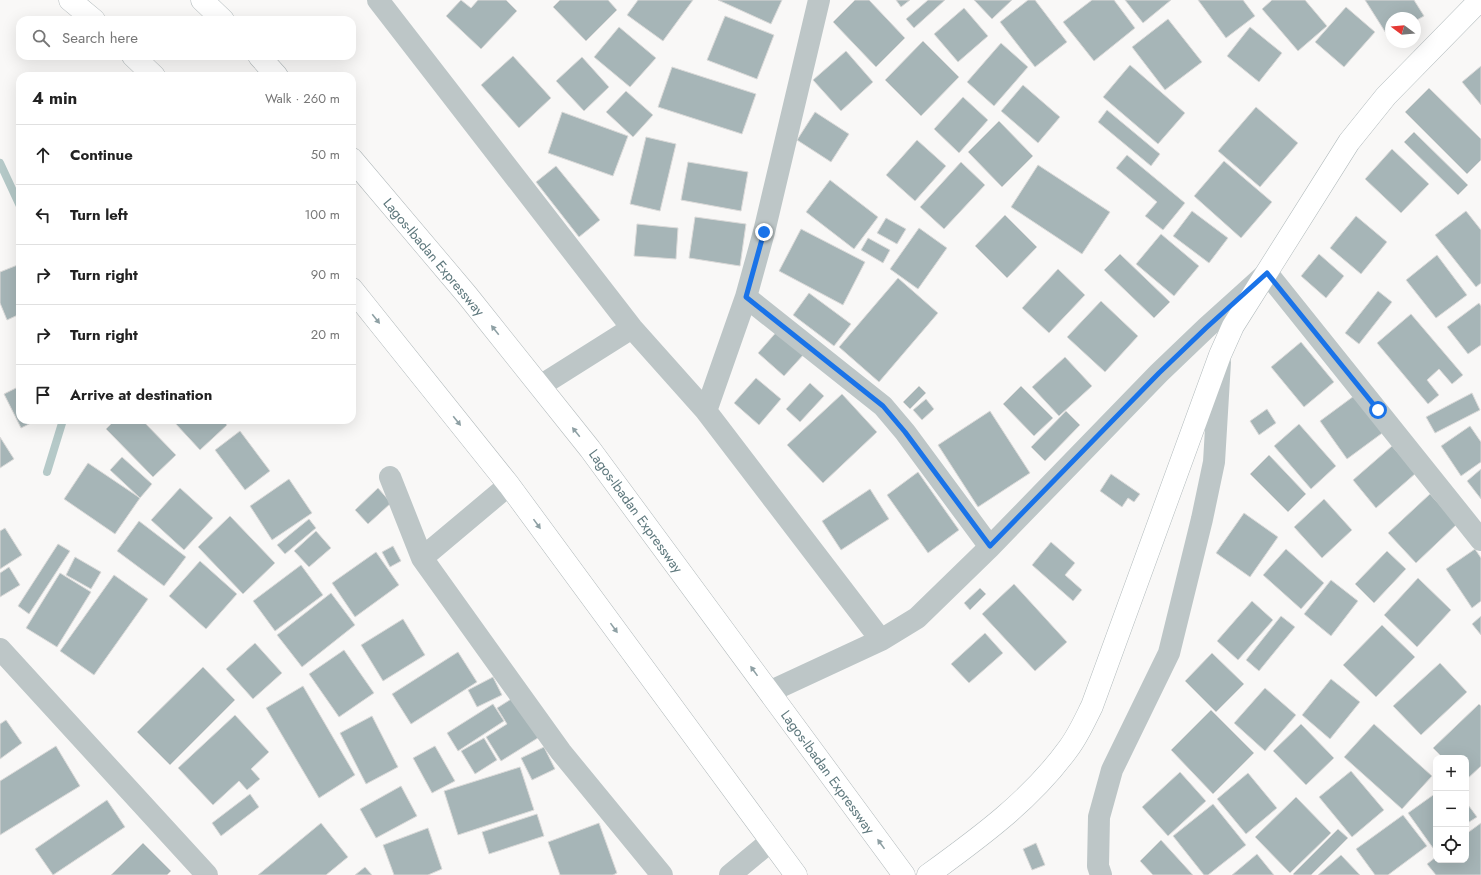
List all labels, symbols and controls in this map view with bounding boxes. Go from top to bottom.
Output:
north arrow [1385,12,1421,48]
search box [16,16,356,60]
icon: search [30,27,52,49]
text: Search here [62,27,138,49]
text: 4 min [32,86,77,110]
text: Walk · 260 m [265,89,340,108]
icon: ahead [32,144,54,166]
text: Continue [70,144,133,166]
text: 50 m [311,145,340,164]
street label: Lagos-Ibadan Expressway [379,194,490,321]
icon: left [32,204,54,226]
text: Turn left [70,204,128,226]
text: 100 m [305,205,340,224]
route end [755,223,773,241]
icon: right [32,264,54,286]
text: Turn right [70,264,138,286]
text: 90 m [311,265,340,284]
one-way arrow [372,314,381,325]
icon: right [32,324,54,346]
text: Turn right [70,324,138,346]
text: 20 m [311,325,340,344]
one-way arrow [491,325,499,336]
icon: arrive [32,384,54,406]
text: Arrive at destination [70,384,212,406]
route start [1369,401,1387,419]
one-way arrow [453,415,462,426]
one-way arrow [572,426,581,437]
street label: Lagos-Ibadan Expressway [584,445,688,578]
one-way arrow [533,518,541,529]
one-way arrow [610,623,618,634]
one-way arrow [750,666,758,677]
street label: Lagos-Ibadan Expressway [776,706,880,839]
map controls [1433,755,1469,863]
button: + [1433,755,1469,791]
button: − [1433,791,1469,827]
button: locate [1433,827,1469,863]
one-way arrow [877,838,885,849]

